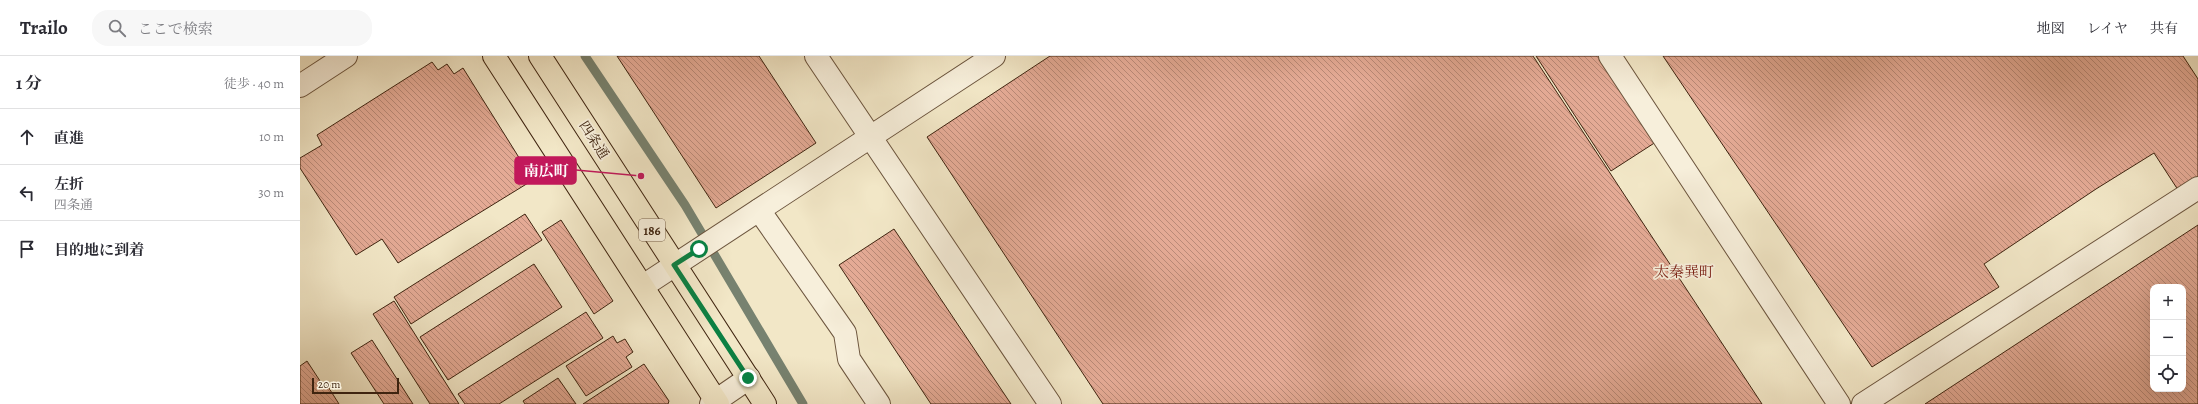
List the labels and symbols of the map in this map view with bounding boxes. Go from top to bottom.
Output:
street label: 四条通 [575,117,613,163]
callout: 南広町 [515,157,576,184]
text: 南広町 [523,161,569,181]
road number: 186 [639,219,665,241]
route start [690,240,708,258]
district label: 太秦巽町 [1654,262,1714,282]
route end [739,369,757,387]
scale bar [312,376,399,395]

